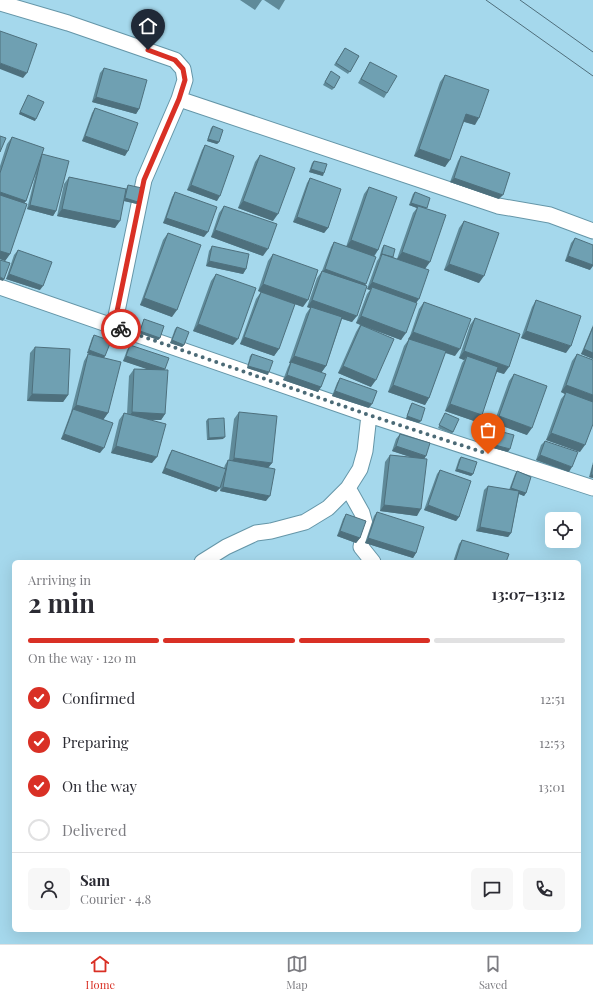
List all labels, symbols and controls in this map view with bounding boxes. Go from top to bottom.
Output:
pin [131,9,165,50]
icon: home [137,15,159,37]
courier [101,309,141,349]
icon: bike [110,318,132,340]
pin [471,413,505,454]
icon: bag [477,419,499,441]
map controls [545,512,581,548]
button: locate [545,512,581,548]
text: Arriving in [28,571,91,588]
text: 13:07–13:12 [492,584,565,604]
text: 2 min [28,585,95,620]
text: On the way · 120 m [28,649,136,666]
icon: check [28,687,50,709]
text: Confirmed [62,688,135,708]
text: 12:51 [540,690,565,707]
icon: check [28,731,50,753]
text: Preparing [62,732,129,752]
text: 12:53 [539,734,565,751]
icon: check [28,775,50,797]
text: On the way [62,776,137,796]
text: 13:01 [538,778,565,795]
text: Delivered [62,820,127,840]
button: person [28,868,70,910]
button: chat [471,868,513,910]
button: phone [523,868,565,910]
text: Sam [80,870,110,890]
text: Courier · 4.8 [80,890,151,907]
tab: Home [85,953,115,992]
tab: Map [286,953,308,992]
tab: Saved [479,953,507,992]

